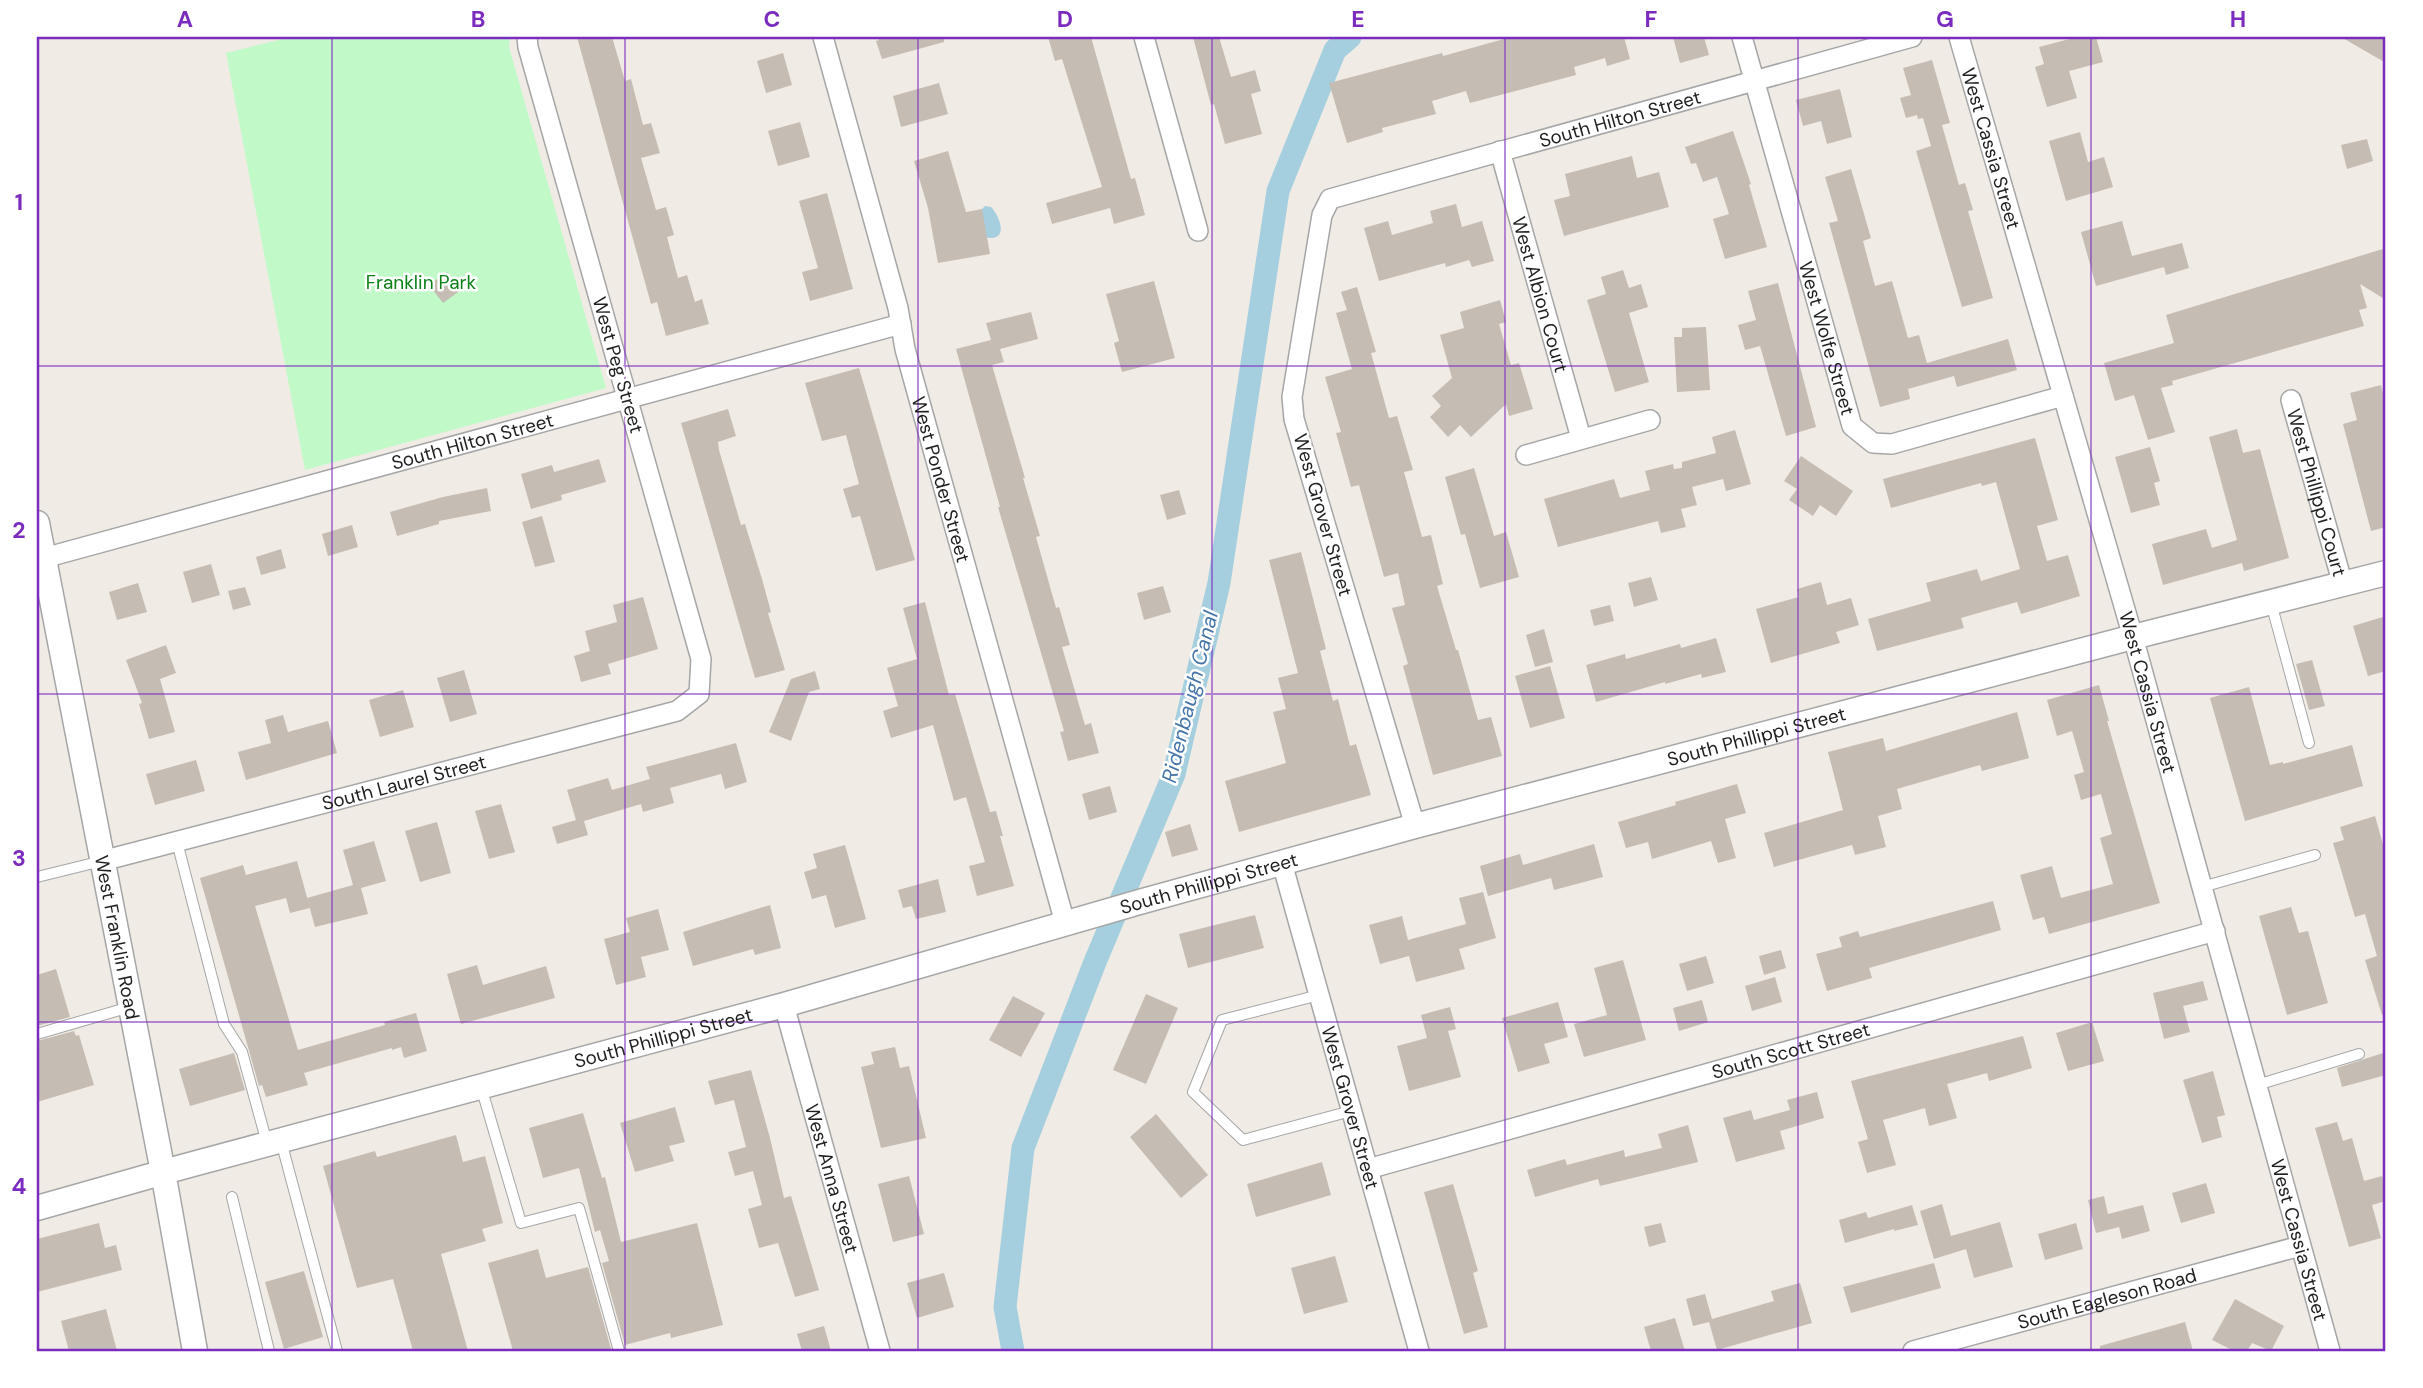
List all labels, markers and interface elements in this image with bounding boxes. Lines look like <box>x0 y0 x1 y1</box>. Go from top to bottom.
text: A <box>177 4 193 34</box>
text: B <box>471 4 485 34</box>
text: C <box>764 4 780 34</box>
text: D <box>1057 4 1073 34</box>
text: E <box>1351 4 1365 34</box>
text: F <box>1645 4 1658 34</box>
text: G <box>1936 4 1954 34</box>
text: H <box>2230 4 2246 34</box>
street label: West Cassia Street <box>1956 65 2027 232</box>
street label: South Hilton Street <box>1536 84 1704 153</box>
text: 1 <box>15 187 23 217</box>
street label: West Albion Court <box>1507 214 1574 375</box>
street label: West Wolfe Street <box>1794 258 1861 418</box>
park label: Franklin Park <box>366 270 477 295</box>
street label: West Peg Street <box>587 294 649 436</box>
street label: West Ponder Street <box>906 393 976 565</box>
street label: West Phillippi Court <box>2282 406 2352 579</box>
street label: South Hilton Street <box>389 407 556 475</box>
street label: West Grover Street <box>1288 431 1358 599</box>
text: 2 <box>12 515 26 545</box>
water label: Ridenbaugh Canal <box>1155 608 1225 786</box>
street label: West Cassia Street <box>2114 608 2182 776</box>
street label: South Phillippi Street <box>1664 701 1848 772</box>
street label: South Laurel Street <box>319 749 489 816</box>
text: 3 <box>12 843 26 873</box>
street label: South Phillippi Street <box>1117 846 1300 920</box>
street label: West Franklin Road <box>89 853 146 1022</box>
street label: South Phillippi Street <box>571 1002 755 1073</box>
street label: South Scott Street <box>1709 1016 1873 1084</box>
street label: West Grover Street <box>1316 1023 1385 1192</box>
street label: West Anna Street <box>800 1101 865 1256</box>
street label: West Cassia Street <box>2265 1156 2334 1323</box>
text: 4 <box>12 1171 27 1201</box>
street label: South Eagleson Road <box>2015 1262 2199 1335</box>

